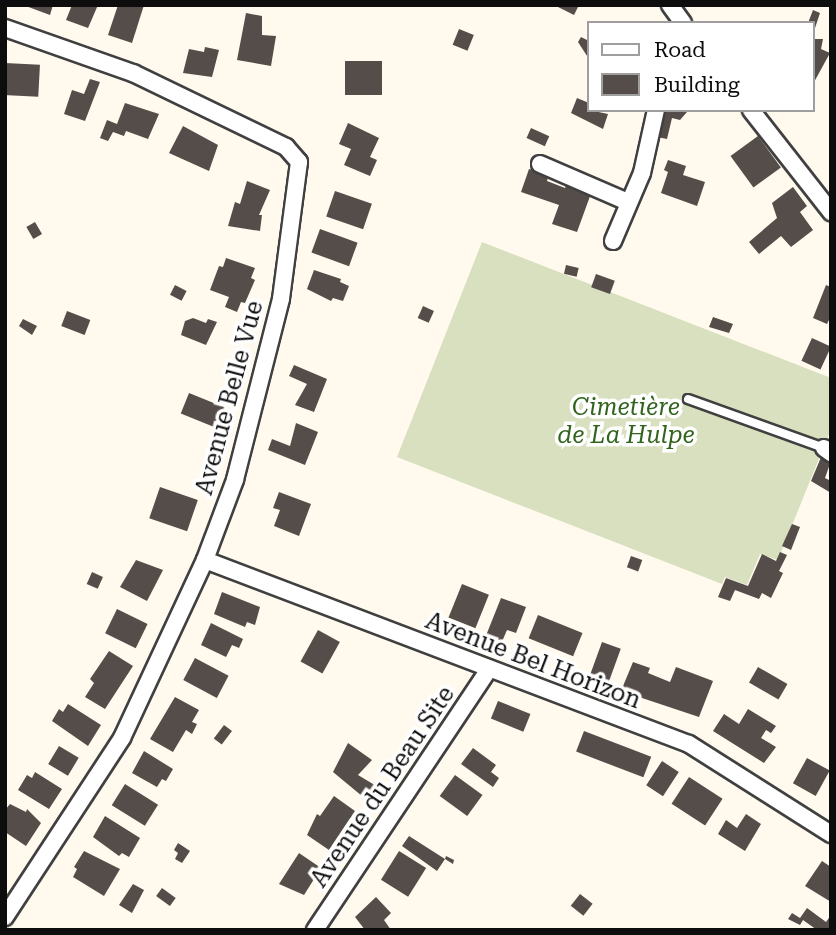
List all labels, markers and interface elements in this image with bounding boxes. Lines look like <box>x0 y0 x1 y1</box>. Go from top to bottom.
legend <box>588 21 815 112</box>
text: Road <box>654 38 706 62</box>
text: Building <box>654 73 740 97</box>
street label: Avenue Belle Vue <box>190 298 270 498</box>
park label: Cimetière de La Hulpe <box>557 394 695 450</box>
street label: Avenue Bel Horizon <box>421 607 645 715</box>
street label: Avenue du Beau Site <box>305 681 461 893</box>

